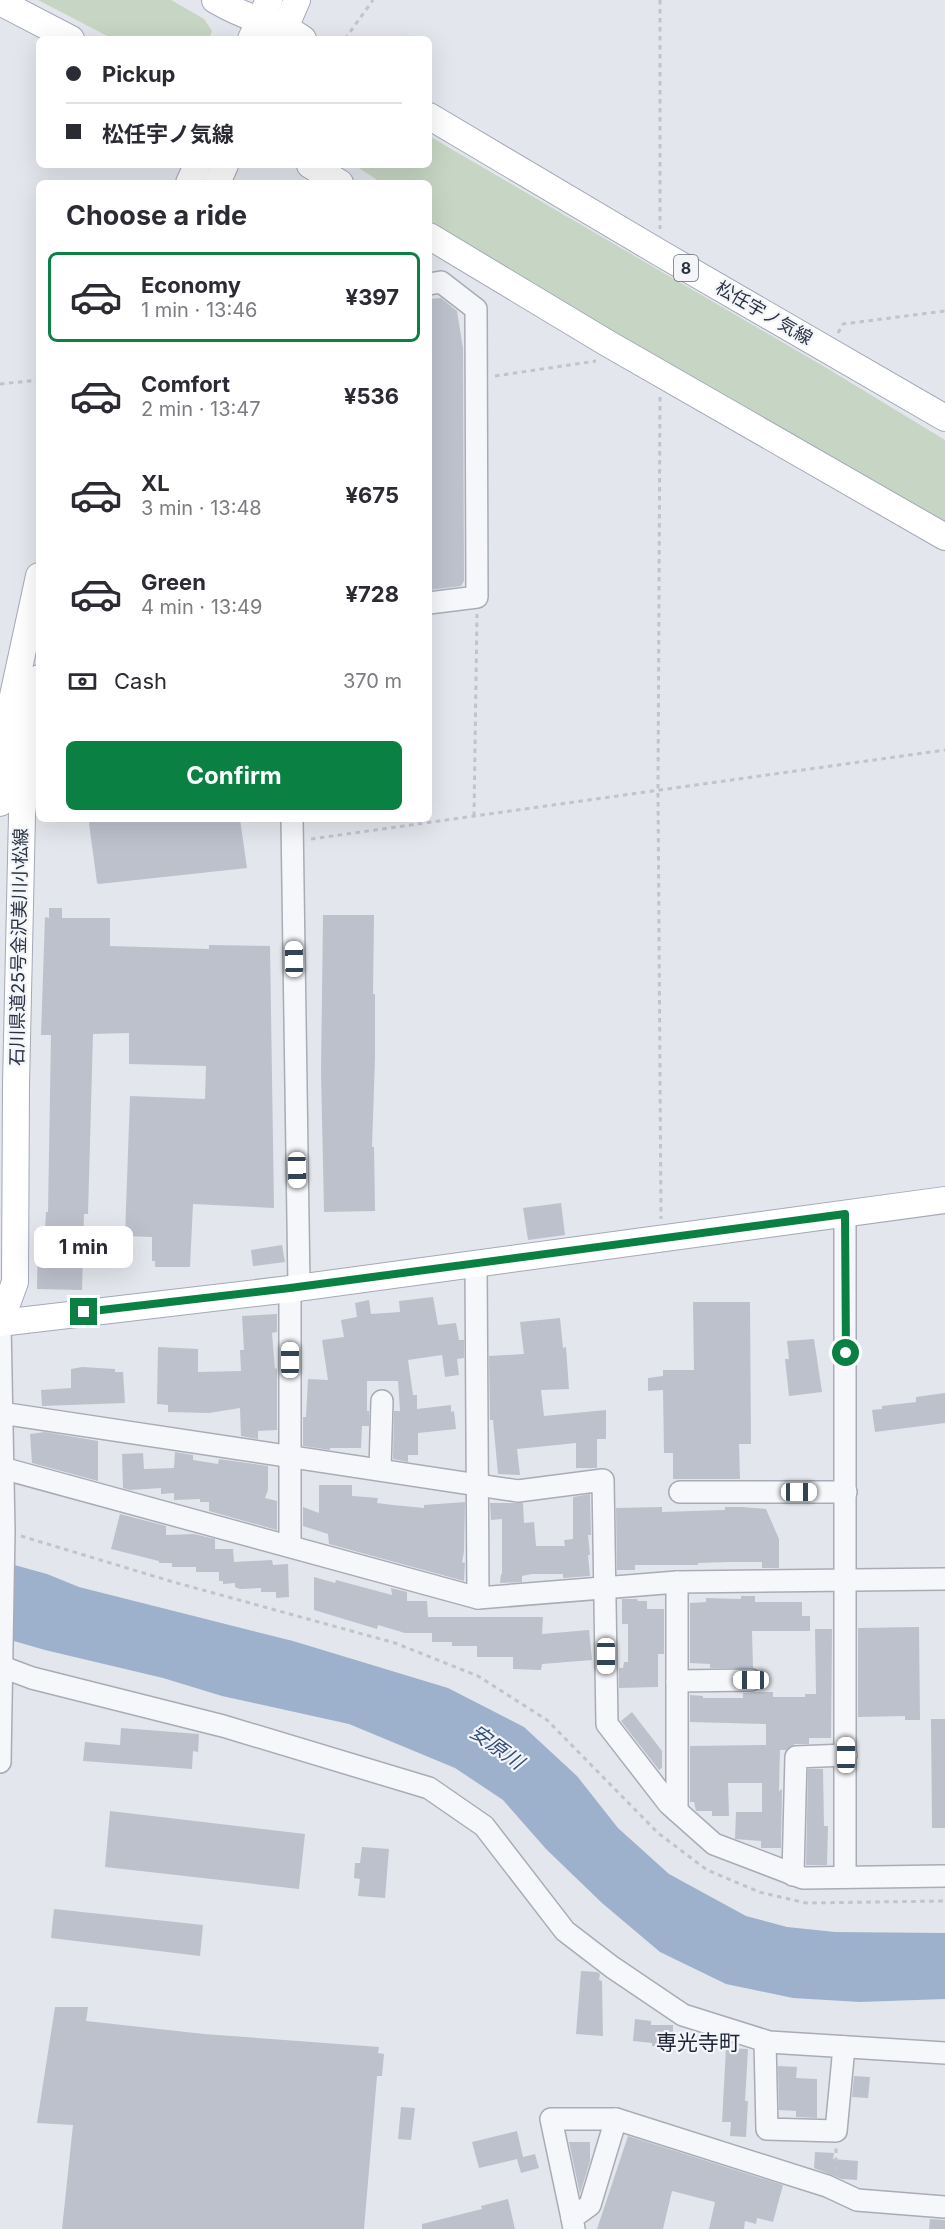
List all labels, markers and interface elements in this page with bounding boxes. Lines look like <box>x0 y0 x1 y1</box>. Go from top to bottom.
text: Pickup <box>102 61 176 87</box>
text: 松任宇ノ気線 <box>102 121 234 147</box>
text: Choose a ride <box>66 199 247 232</box>
road number: 8 <box>674 255 698 281</box>
icon: car <box>69 270 123 324</box>
text: Economy <box>141 272 241 298</box>
street label: 松任宇ノ気線 <box>712 276 816 349</box>
text: ¥397 <box>346 284 399 310</box>
text: 1 min · 13:46 <box>141 298 258 322</box>
icon: car <box>69 369 123 423</box>
text: Comfort <box>141 371 230 397</box>
text: ¥536 <box>344 383 399 409</box>
text: 2 min · 13:47 <box>141 397 261 421</box>
icon: car <box>69 468 123 522</box>
text: XL <box>141 470 170 496</box>
text: ¥675 <box>346 482 399 508</box>
text: 3 min · 13:48 <box>141 496 262 520</box>
icon: car <box>69 567 123 621</box>
text: Green <box>141 569 206 595</box>
text: ¥728 <box>345 581 399 607</box>
text: 4 min · 13:49 <box>141 595 262 619</box>
icon: cash <box>66 665 99 698</box>
text: Cash <box>114 668 167 694</box>
text: 370 m <box>343 669 402 693</box>
button: Confirm <box>66 741 402 810</box>
street label: 石川県道25号金沢美川小松線 <box>6 828 31 1066</box>
car <box>285 941 303 977</box>
car <box>288 1152 306 1188</box>
callout: 1 min <box>34 1225 134 1267</box>
text: 1 min <box>59 1235 108 1259</box>
route end <box>70 1298 97 1325</box>
route start <box>832 1339 859 1366</box>
car <box>281 1342 299 1378</box>
car <box>781 1483 817 1501</box>
car <box>597 1638 615 1674</box>
car <box>733 1671 769 1689</box>
water label: 安原川 <box>466 1720 530 1776</box>
car <box>837 1737 855 1773</box>
district label: 専光寺町 <box>656 2030 740 2055</box>

